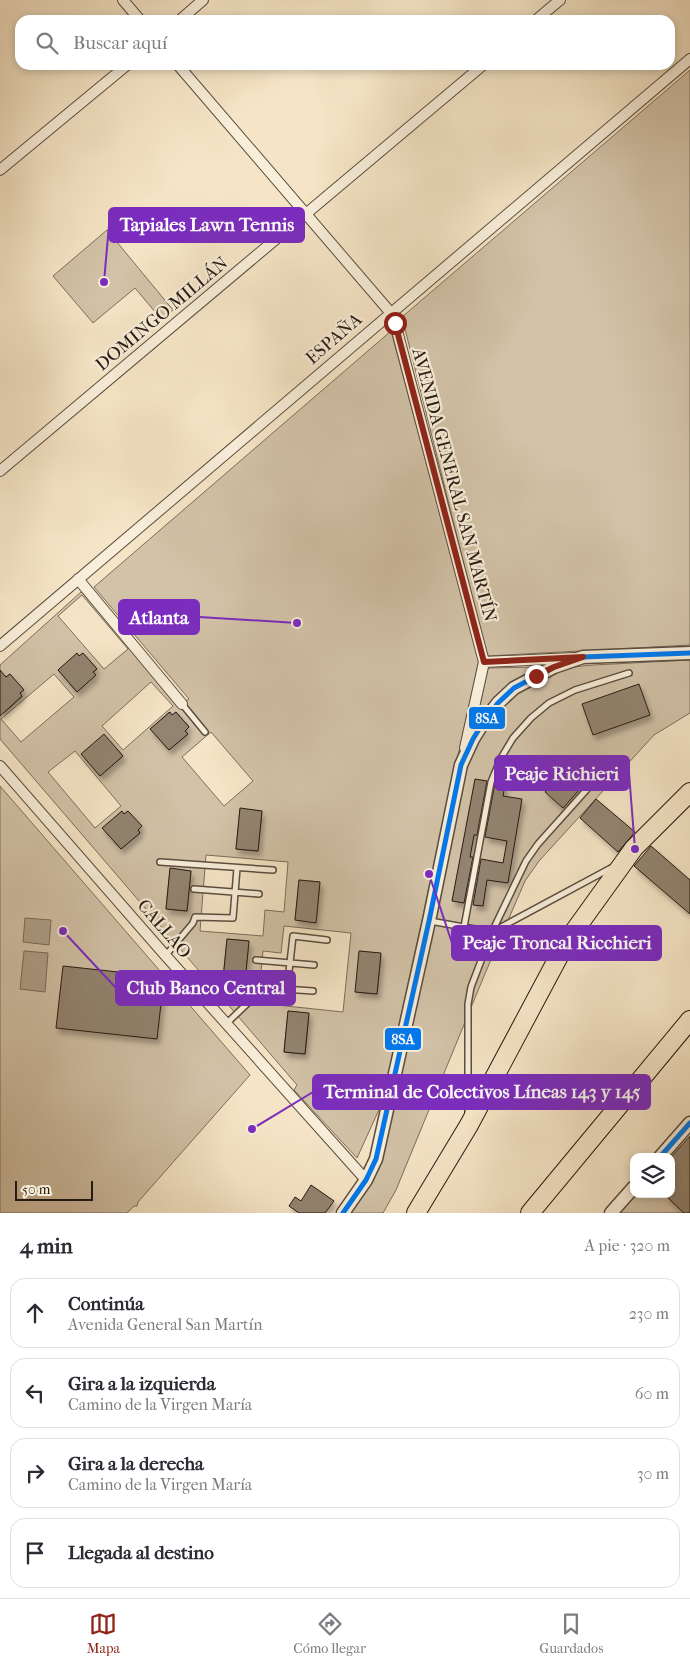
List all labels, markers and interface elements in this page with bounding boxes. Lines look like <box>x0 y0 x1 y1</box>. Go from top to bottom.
search box <box>15 15 675 70</box>
icon: search <box>33 29 61 57</box>
text: Buscar aquí <box>73 32 167 54</box>
callout: Tapiales Lawn Tennis <box>109 208 304 242</box>
text: Tapiales Lawn Tennis <box>119 214 294 236</box>
street label: DOMINGO MILLÁN <box>91 252 233 376</box>
street label: ESPAÑA <box>301 308 366 369</box>
route start <box>384 312 407 335</box>
street label: AVENIDA GENERAL SAN MARTÍN <box>407 345 502 624</box>
callout: Atlanta <box>119 600 199 634</box>
text: Atlanta <box>128 607 190 629</box>
route end <box>525 665 548 688</box>
line badge: 8SA <box>468 706 506 730</box>
text: 8SA <box>475 710 500 727</box>
callout: Peaje Richieri <box>495 756 629 790</box>
text: Peaje Richieri <box>505 763 620 785</box>
street label: CALLAO <box>133 895 195 963</box>
callout: Peaje Troncal Ricchieri <box>452 926 661 960</box>
text: Peaje Troncal Ricchieri <box>462 932 652 954</box>
callout: Club Banco Central <box>116 971 295 1005</box>
text: Club Banco Central <box>127 977 286 999</box>
line badge: 8SA <box>384 1027 422 1051</box>
text: 8SA <box>391 1031 416 1048</box>
callout: Terminal de Colectivos Líneas 143 y 145 <box>313 1075 650 1109</box>
text: Terminal de Colectivos Líneas 143 y 145 <box>322 1081 641 1103</box>
map controls <box>630 1153 675 1198</box>
button: layers <box>630 1153 675 1198</box>
scale bar <box>15 1178 92 1201</box>
text: 50 m <box>22 1181 50 1198</box>
text: 4 min <box>20 1234 73 1258</box>
text: A pie · 320 m <box>585 1236 670 1255</box>
text: Continúa <box>68 1293 144 1315</box>
icon: ahead <box>21 1299 49 1327</box>
text: 230 m <box>629 1304 669 1323</box>
text: Avenida General San Martín <box>68 1315 263 1334</box>
text: Gira a la izquierda <box>68 1373 215 1395</box>
icon: left <box>21 1379 49 1407</box>
text: 60 m <box>635 1384 669 1403</box>
text: Camino de la Virgen María <box>68 1395 252 1414</box>
text: Gira a la derecha <box>68 1453 204 1475</box>
icon: right <box>21 1459 49 1487</box>
text: 30 m <box>637 1464 669 1483</box>
text: Camino de la Virgen María <box>68 1475 252 1494</box>
icon: arrive <box>21 1539 49 1567</box>
text: Llegada al destino <box>68 1542 214 1564</box>
tab: Mapa <box>87 1610 120 1657</box>
tab: Cómo llegar <box>293 1610 366 1657</box>
tab: Guardados <box>539 1610 603 1657</box>

